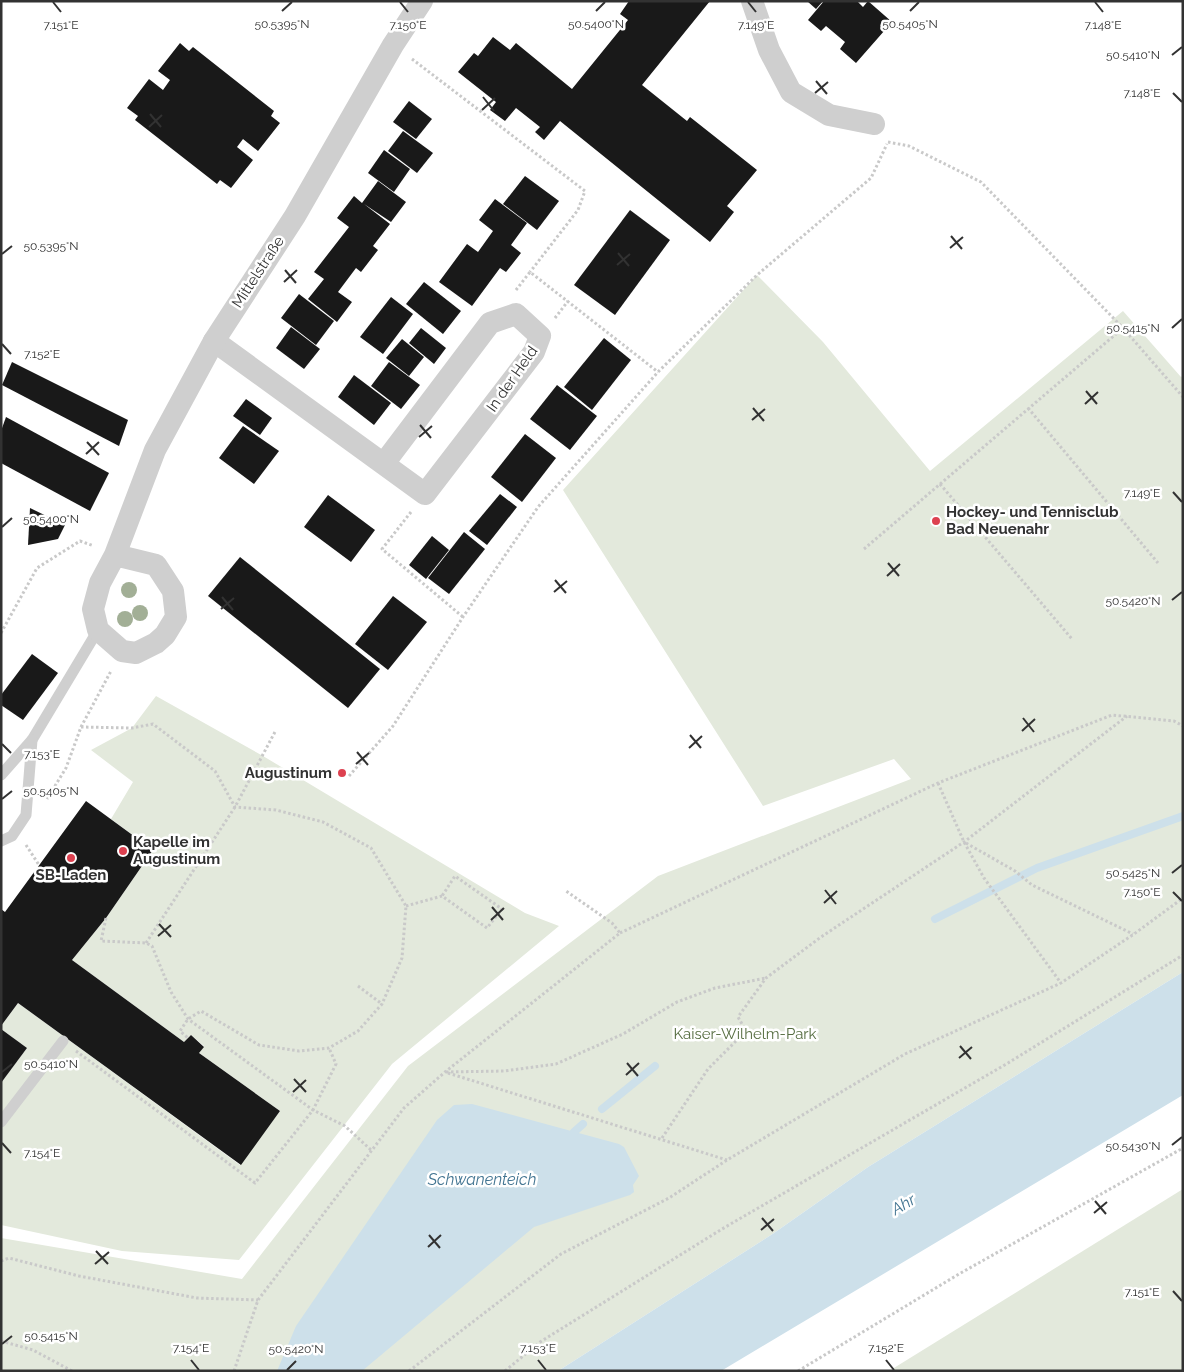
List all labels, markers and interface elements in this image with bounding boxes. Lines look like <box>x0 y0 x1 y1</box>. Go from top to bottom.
text: 50.5395°N <box>254 17 310 31</box>
text: 50.5400°N <box>568 17 624 31</box>
text: 50.5405°N <box>882 17 938 31</box>
text: 7.151°E <box>44 18 78 32</box>
text: 7.150°E <box>389 18 427 32</box>
text: 7.149°E <box>738 18 774 32</box>
text: 7.148°E <box>1084 18 1122 32</box>
text: 50.5410°N <box>1106 48 1160 62</box>
text: 7.148°E <box>1123 86 1161 100</box>
street label: Mittelstraße <box>228 233 288 311</box>
text: 50.5395°N <box>23 239 79 253</box>
text: 50.5415°N <box>1106 321 1160 335</box>
street label: In der Held <box>483 343 541 415</box>
text: 7.152°E <box>24 347 60 361</box>
text: 7.149°E <box>1124 486 1160 500</box>
place label: Hockey- und Tennisclub Bad Neuenahr <box>946 503 1119 538</box>
text: 50.5400°N <box>23 512 79 526</box>
marker: Hockey- und Tennisclub Bad Neuenahr <box>930 515 942 527</box>
text: 50.5420°N <box>1105 594 1161 608</box>
text: 7.153°E <box>24 747 60 761</box>
place label: Augustinum <box>245 764 332 782</box>
marker: Augustinum <box>336 767 348 779</box>
text: 50.5405°N <box>23 784 79 798</box>
place label: Kapelle im Augustinum <box>133 833 220 868</box>
marker: Kapelle im Augustinum <box>117 845 129 857</box>
marker: SB-Laden <box>65 852 77 864</box>
place label: SB-Laden <box>36 866 106 884</box>
text: 50.5425°N <box>1106 866 1160 880</box>
text: 7.150°E <box>1123 885 1161 899</box>
park label: Kaiser-Wilhelm-Park <box>673 1025 817 1043</box>
text: 50.5410°N <box>24 1057 78 1071</box>
text: 50.5430°N <box>1105 1139 1161 1153</box>
text: 7.154°E <box>24 1146 60 1160</box>
water label: Schwanenteich <box>427 1170 536 1189</box>
water label: Ahr <box>887 1190 919 1219</box>
text: 7.151°E <box>1125 1285 1159 1299</box>
text: 50.5415°N <box>24 1329 78 1343</box>
text: 7.154°E <box>173 1341 209 1355</box>
text: 7.153°E <box>520 1341 556 1355</box>
text: 7.152°E <box>868 1341 904 1355</box>
text: 50.5420°N <box>268 1342 324 1356</box>

